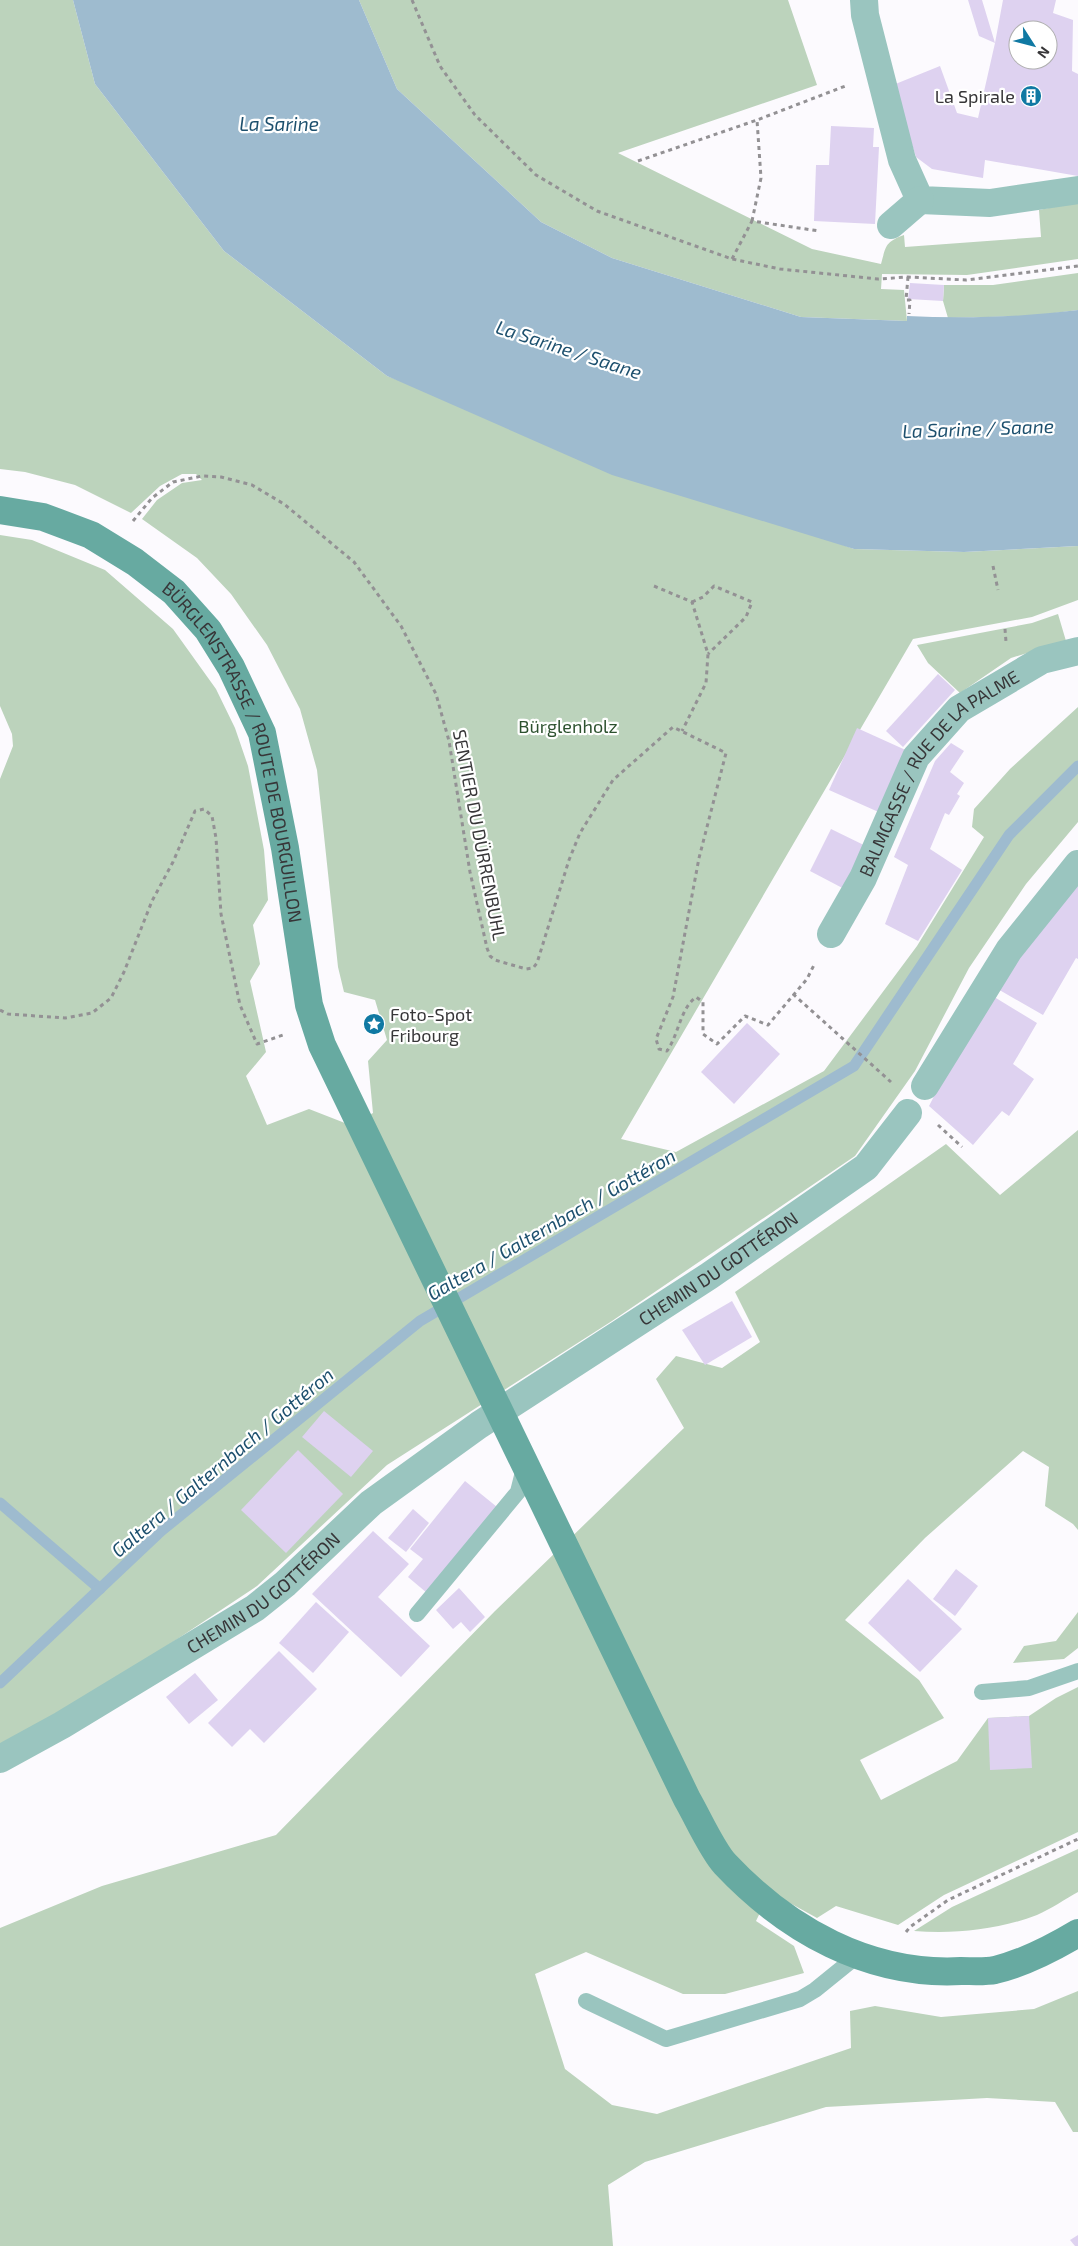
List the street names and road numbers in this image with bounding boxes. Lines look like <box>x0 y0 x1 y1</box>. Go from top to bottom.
street label: BÜRGLENSTRASSE / ROUTE DE BOURGUILLON <box>158 576 307 924</box>
street label: BALMGASSE / RUE DE LA PALME <box>854 665 1023 880</box>
street label: SENTIER DU DÜRRENBUHL <box>449 728 511 942</box>
street label: CHEMIN DU GOTTÉRON <box>634 1207 802 1330</box>
street label: CHEMIN DU GOTTÉRON <box>182 1527 344 1658</box>

